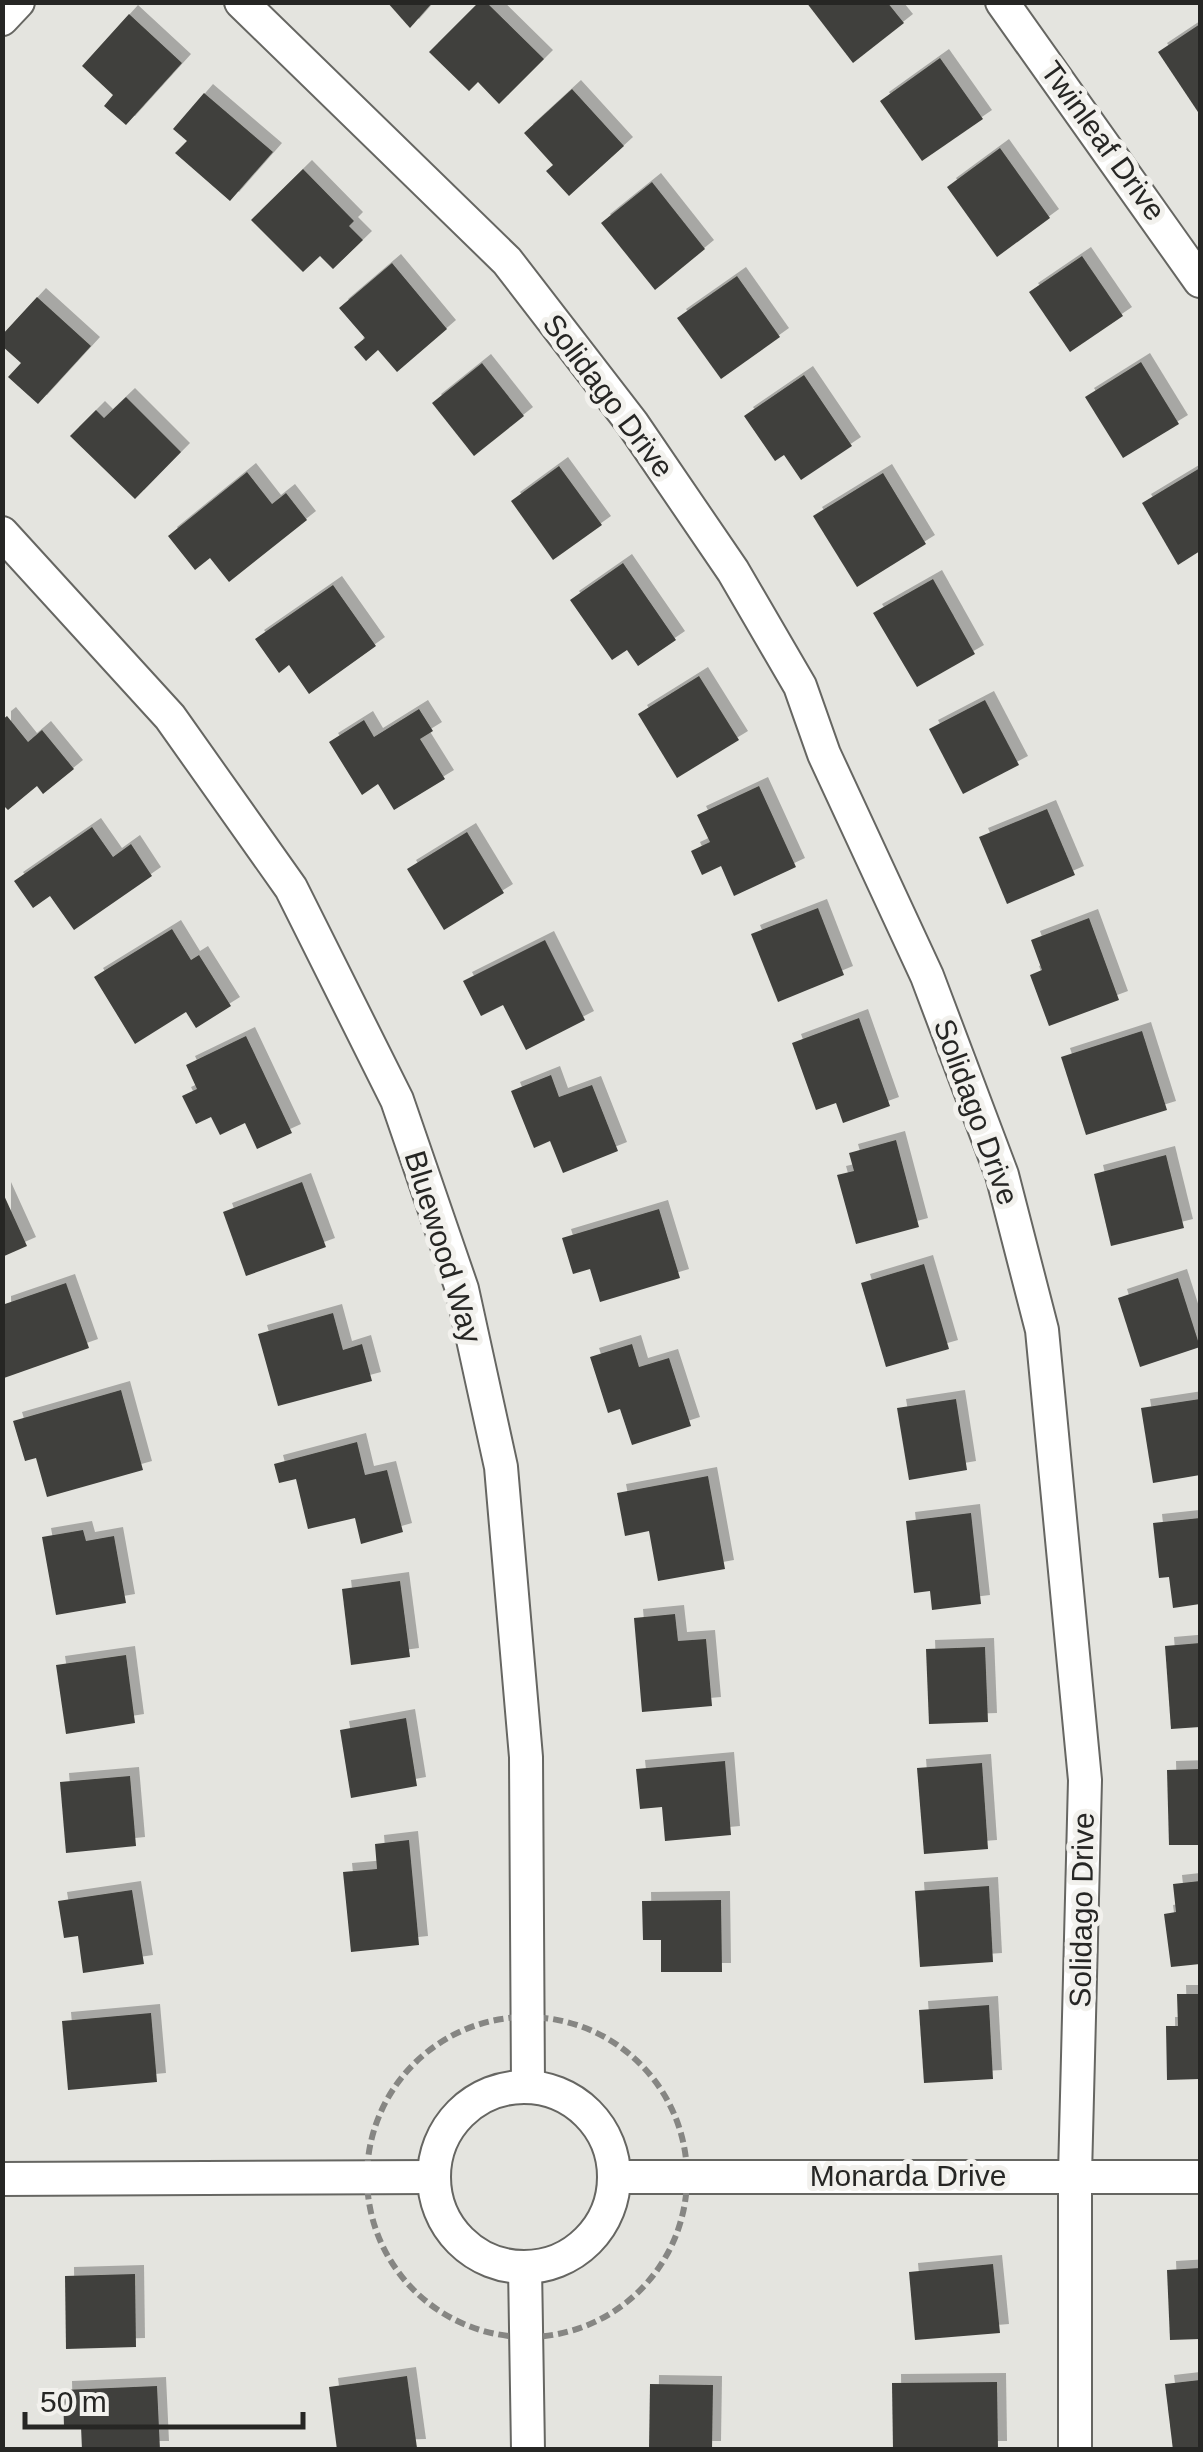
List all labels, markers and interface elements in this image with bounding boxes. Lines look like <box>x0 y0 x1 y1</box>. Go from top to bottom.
street label: Twinleaf Drive <box>1035 55 1172 227</box>
street label: Solidago Drive <box>537 308 680 484</box>
street label: Solidago Drive <box>928 1015 1025 1209</box>
street label: Bluewood Way <box>399 1147 488 1347</box>
street label: Solidago Drive <box>1063 1812 1100 2008</box>
street label: Monarda Drive <box>810 2159 1006 2192</box>
scale bar <box>25 2367 302 2429</box>
text: 50 m <box>40 2385 107 2418</box>

